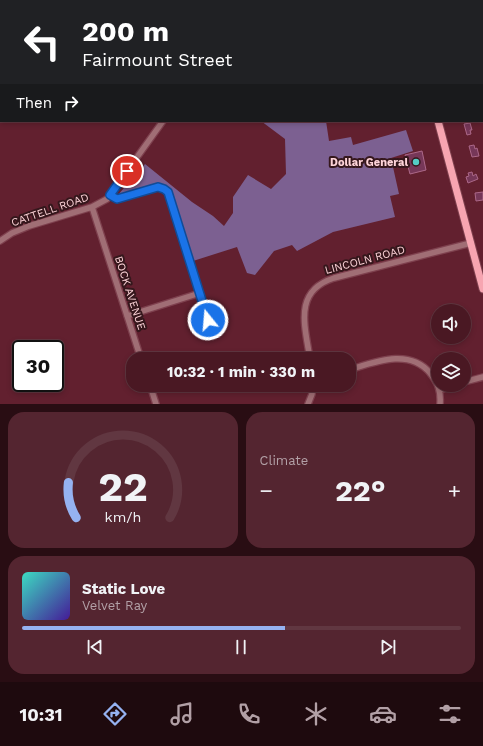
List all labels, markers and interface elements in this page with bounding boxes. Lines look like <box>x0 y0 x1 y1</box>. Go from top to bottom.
text: 200 m <box>82 15 169 48</box>
icon: left <box>16 16 68 68</box>
text: Fairmount Street <box>82 49 232 70</box>
icon: right <box>60 92 82 114</box>
text: Then <box>16 94 52 112</box>
pin <box>110 154 144 188</box>
place label: Dollar General <box>330 156 408 169</box>
marker: Dollar General <box>411 157 421 167</box>
icon: arrive <box>116 160 138 182</box>
street label: CATTELL ROAD <box>10 191 91 229</box>
street label: LINCOLN ROAD <box>323 243 407 277</box>
street label: BOCK AVENUE <box>112 254 148 332</box>
position arrow <box>187 299 229 341</box>
map controls <box>431 304 471 392</box>
button: sound <box>431 304 471 344</box>
speed limit sign: 30 <box>12 340 64 392</box>
button: layers <box>431 352 471 392</box>
text: 10:32 · 1 min · 330 m <box>167 363 315 381</box>
text: Climate <box>260 453 308 468</box>
text: 22 <box>98 462 148 511</box>
text: 22° <box>335 473 386 508</box>
text: − <box>260 478 273 503</box>
text: + <box>448 478 461 503</box>
text: km/h <box>104 509 141 525</box>
text: Static Love <box>82 580 165 598</box>
text: Velvet Ray <box>82 598 147 613</box>
icon: previous <box>84 636 106 658</box>
icon: pause <box>230 636 252 658</box>
icon: next <box>377 636 399 658</box>
icon: directions <box>101 700 129 728</box>
icon: music <box>168 700 196 728</box>
icon: phone <box>235 700 263 728</box>
icon: climate <box>302 700 330 728</box>
icon: car <box>369 700 397 728</box>
icon: filters <box>436 700 464 728</box>
text: 10:31 <box>19 704 63 725</box>

